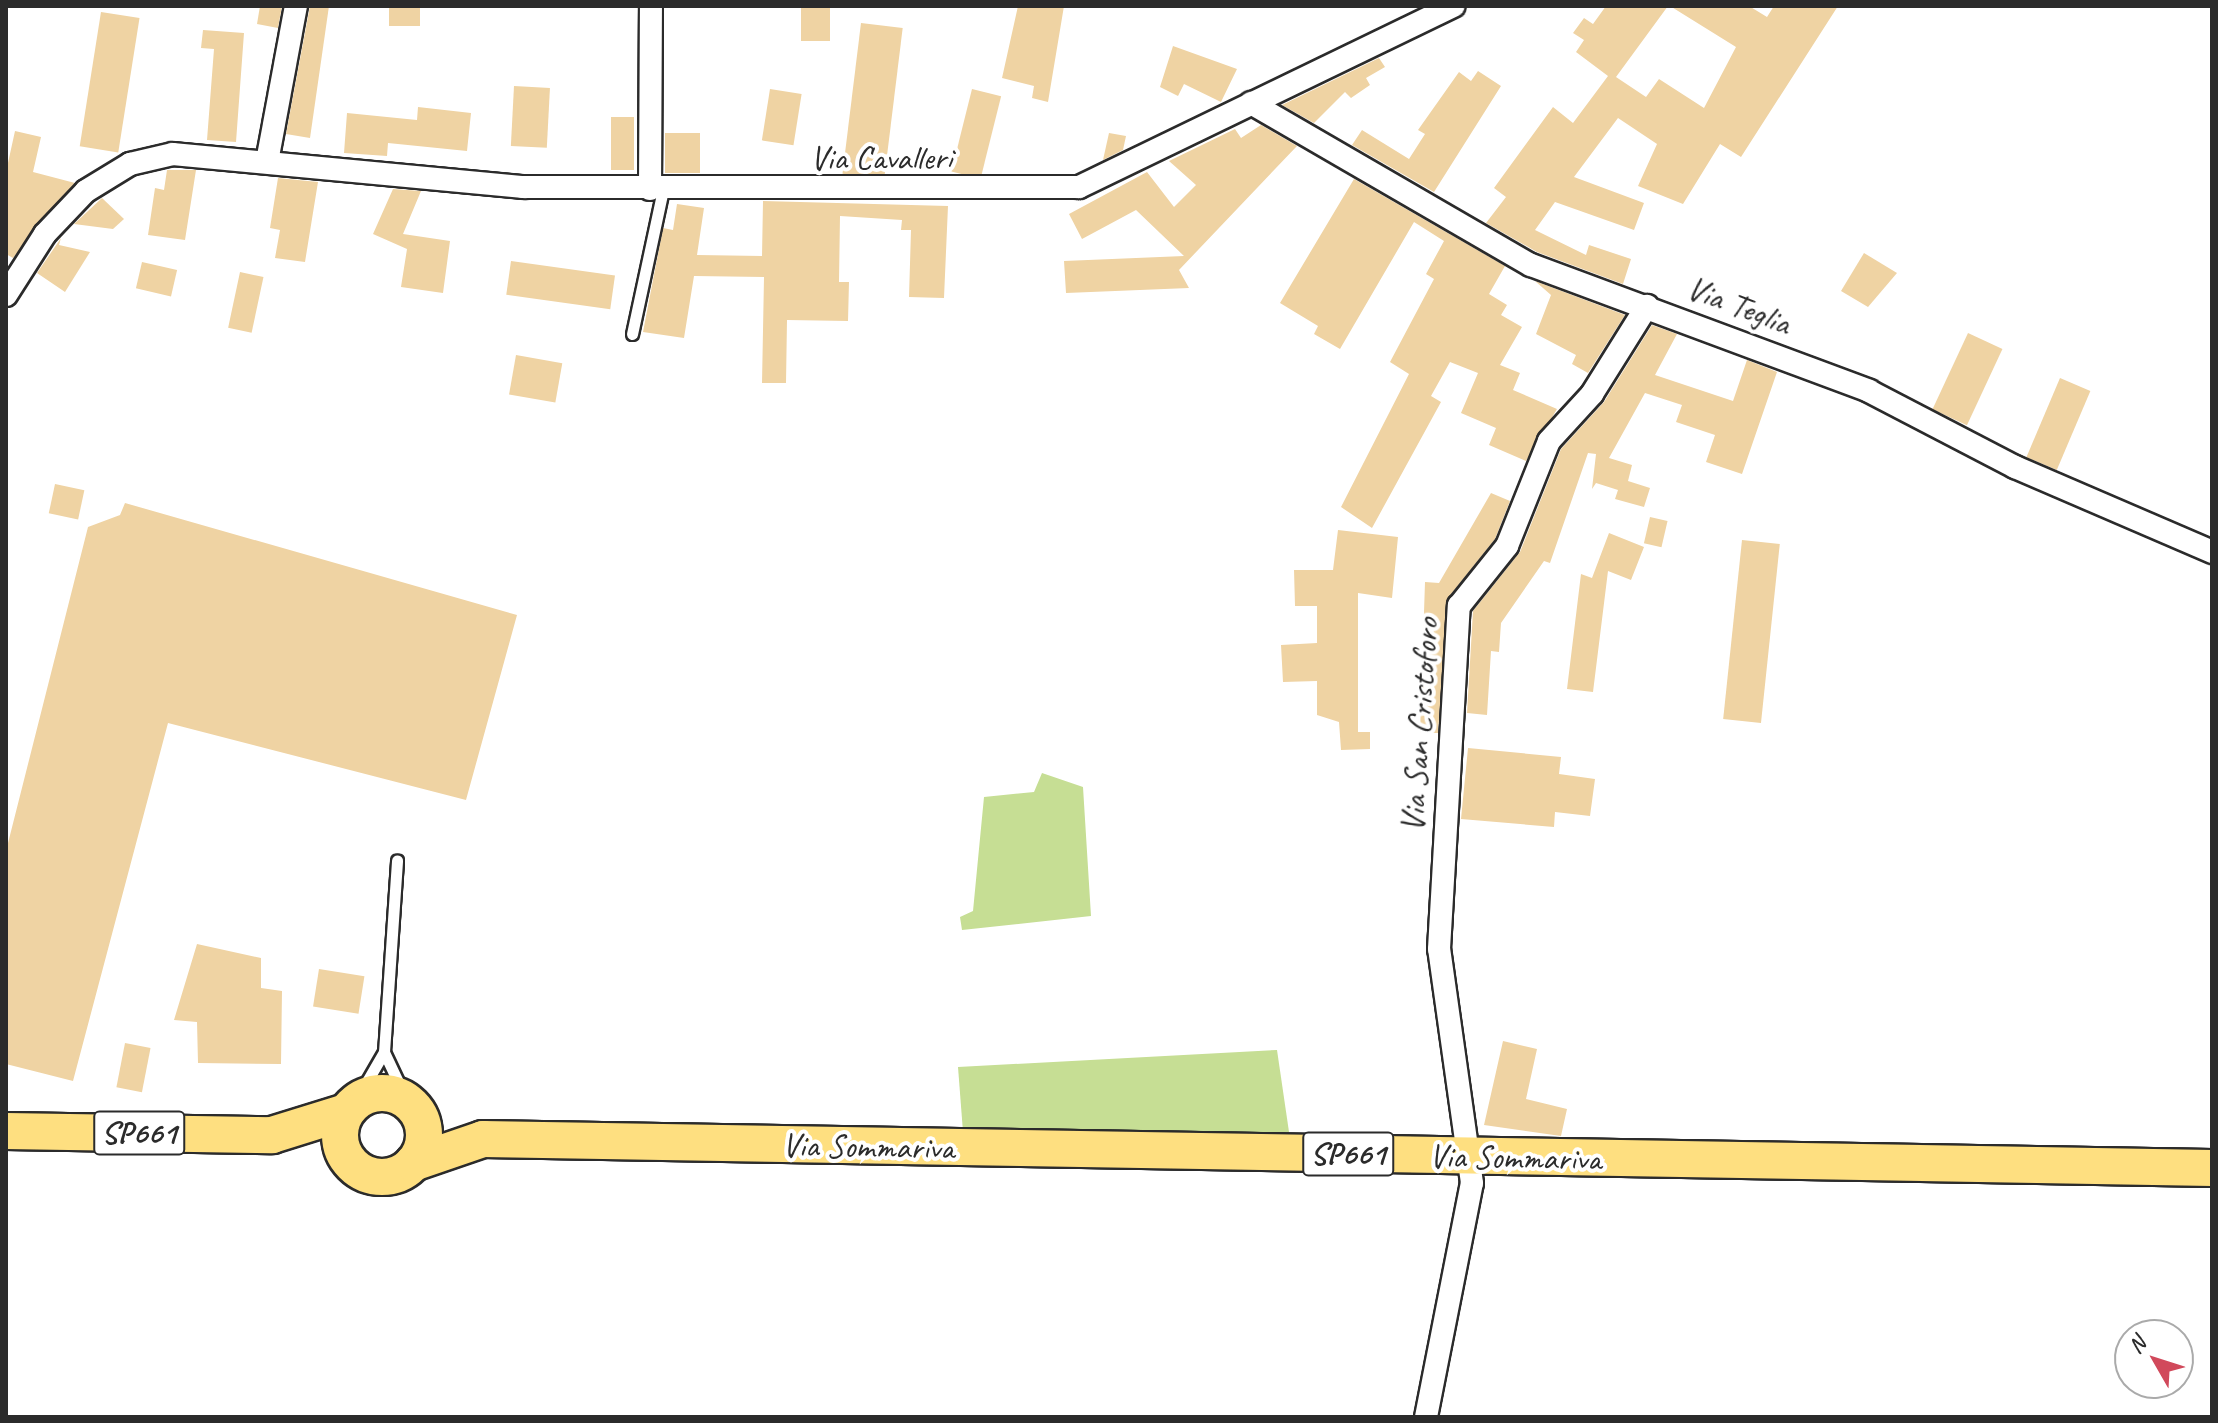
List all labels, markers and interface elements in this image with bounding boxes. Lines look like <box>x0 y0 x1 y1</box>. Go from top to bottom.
street label: Via Cavalleri <box>810 138 952 178</box>
street label: Via Teglia <box>1682 267 1796 343</box>
street label: Via San Cristoforo <box>1391 616 1447 834</box>
road number: SP661 <box>93 1105 185 1161</box>
street label: Via Sommariva <box>782 1124 954 1168</box>
road number: SP661 <box>1302 1126 1394 1182</box>
street label: Via Sommariva <box>1429 1135 1601 1179</box>
north arrow <box>2114 1319 2194 1399</box>
text: N <box>2122 1331 2152 1359</box>

